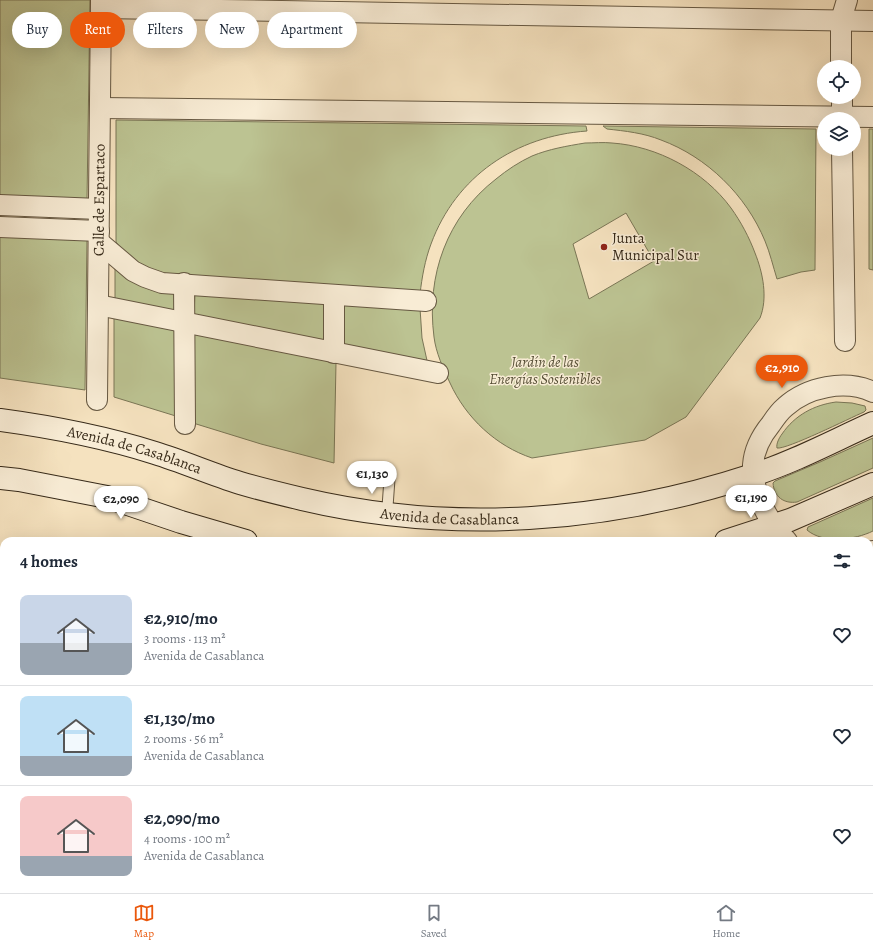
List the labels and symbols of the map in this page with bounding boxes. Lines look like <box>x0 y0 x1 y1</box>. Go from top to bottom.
street label: Calle de Espartaco <box>88 144 110 256</box>
place label: Junta Municipal Sur <box>612 228 699 265</box>
marker: Junta Municipal Sur <box>599 242 609 252</box>
park label: Jardín de las Energías Sostenibles <box>489 352 601 389</box>
pin: €2,910 <box>749 355 815 389</box>
street label: Avenida de Casablanca <box>65 421 205 479</box>
pin: €1,130 <box>339 461 405 495</box>
pin: €1,190 <box>718 485 784 519</box>
pin: €2,090 <box>88 486 154 520</box>
street label: Avenida de Casablanca <box>378 503 520 530</box>

